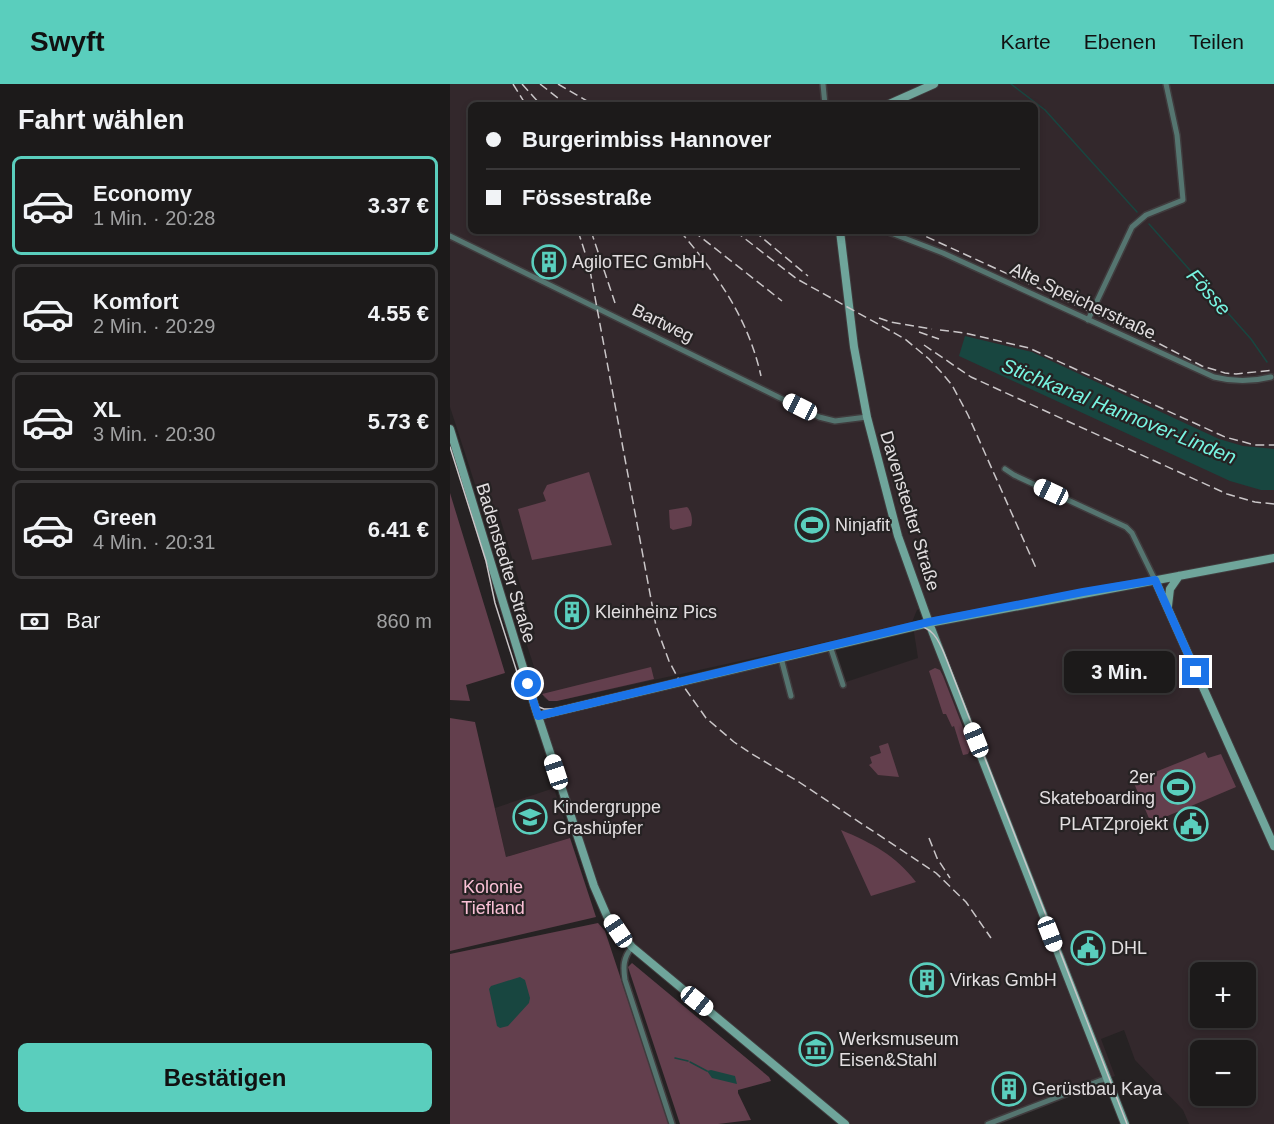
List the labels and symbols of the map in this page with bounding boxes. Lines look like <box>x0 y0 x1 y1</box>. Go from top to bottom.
building icon: AgiloTEC GmbH <box>531 244 567 280</box>
place label: AgiloTEC GmbH <box>572 252 705 272</box>
street label: Alte Speicherstraße <box>1007 259 1159 343</box>
water label: Fösse <box>1183 264 1235 320</box>
street label: Bartweg <box>629 300 697 346</box>
water label: Stichkanal Hannover-Linden <box>999 354 1239 468</box>
car <box>780 391 820 423</box>
street label: Davenstedter Straße <box>876 429 944 593</box>
car <box>1031 476 1071 508</box>
street label: Badenstedter Straße <box>472 481 540 645</box>
sports icon: Ninjafit <box>794 507 830 543</box>
place label: Ninjafit <box>835 515 890 535</box>
building icon: Kleinheinz Pics <box>554 594 590 630</box>
place label: Kleinheinz Pics <box>595 602 717 622</box>
callout: 3 Min. <box>1064 651 1175 693</box>
route end <box>1182 658 1209 685</box>
route start <box>514 670 541 697</box>
car <box>961 720 991 760</box>
car <box>542 752 570 792</box>
place label: 2er Skateboarding <box>1039 767 1155 808</box>
sports icon: 2er Skateboarding <box>1160 769 1196 805</box>
place label: Kindergruppe Grashüpfer <box>553 797 661 838</box>
school or university icon: Kindergruppe Grashüpfer <box>512 799 548 835</box>
public building icon: PLATZprojekt <box>1173 806 1209 842</box>
place label: PLATZprojekt <box>1059 814 1168 834</box>
park label: Kolonie Tiefland <box>461 877 525 918</box>
car <box>600 911 636 951</box>
car <box>1035 914 1065 954</box>
public building icon: DHL <box>1070 930 1106 966</box>
place label: DHL <box>1111 938 1147 958</box>
building icon: Virkas GmbH <box>909 962 945 998</box>
place label: Virkas GmbH <box>950 970 1057 990</box>
car <box>677 983 717 1019</box>
place label: Werksmuseum Eisen&Stahl <box>839 1029 959 1070</box>
museum icon: Werksmuseum Eisen&Stahl <box>798 1031 834 1067</box>
building icon: Gerüstbau Kaya <box>991 1071 1027 1107</box>
place label: Gerüstbau Kaya <box>1032 1079 1163 1099</box>

